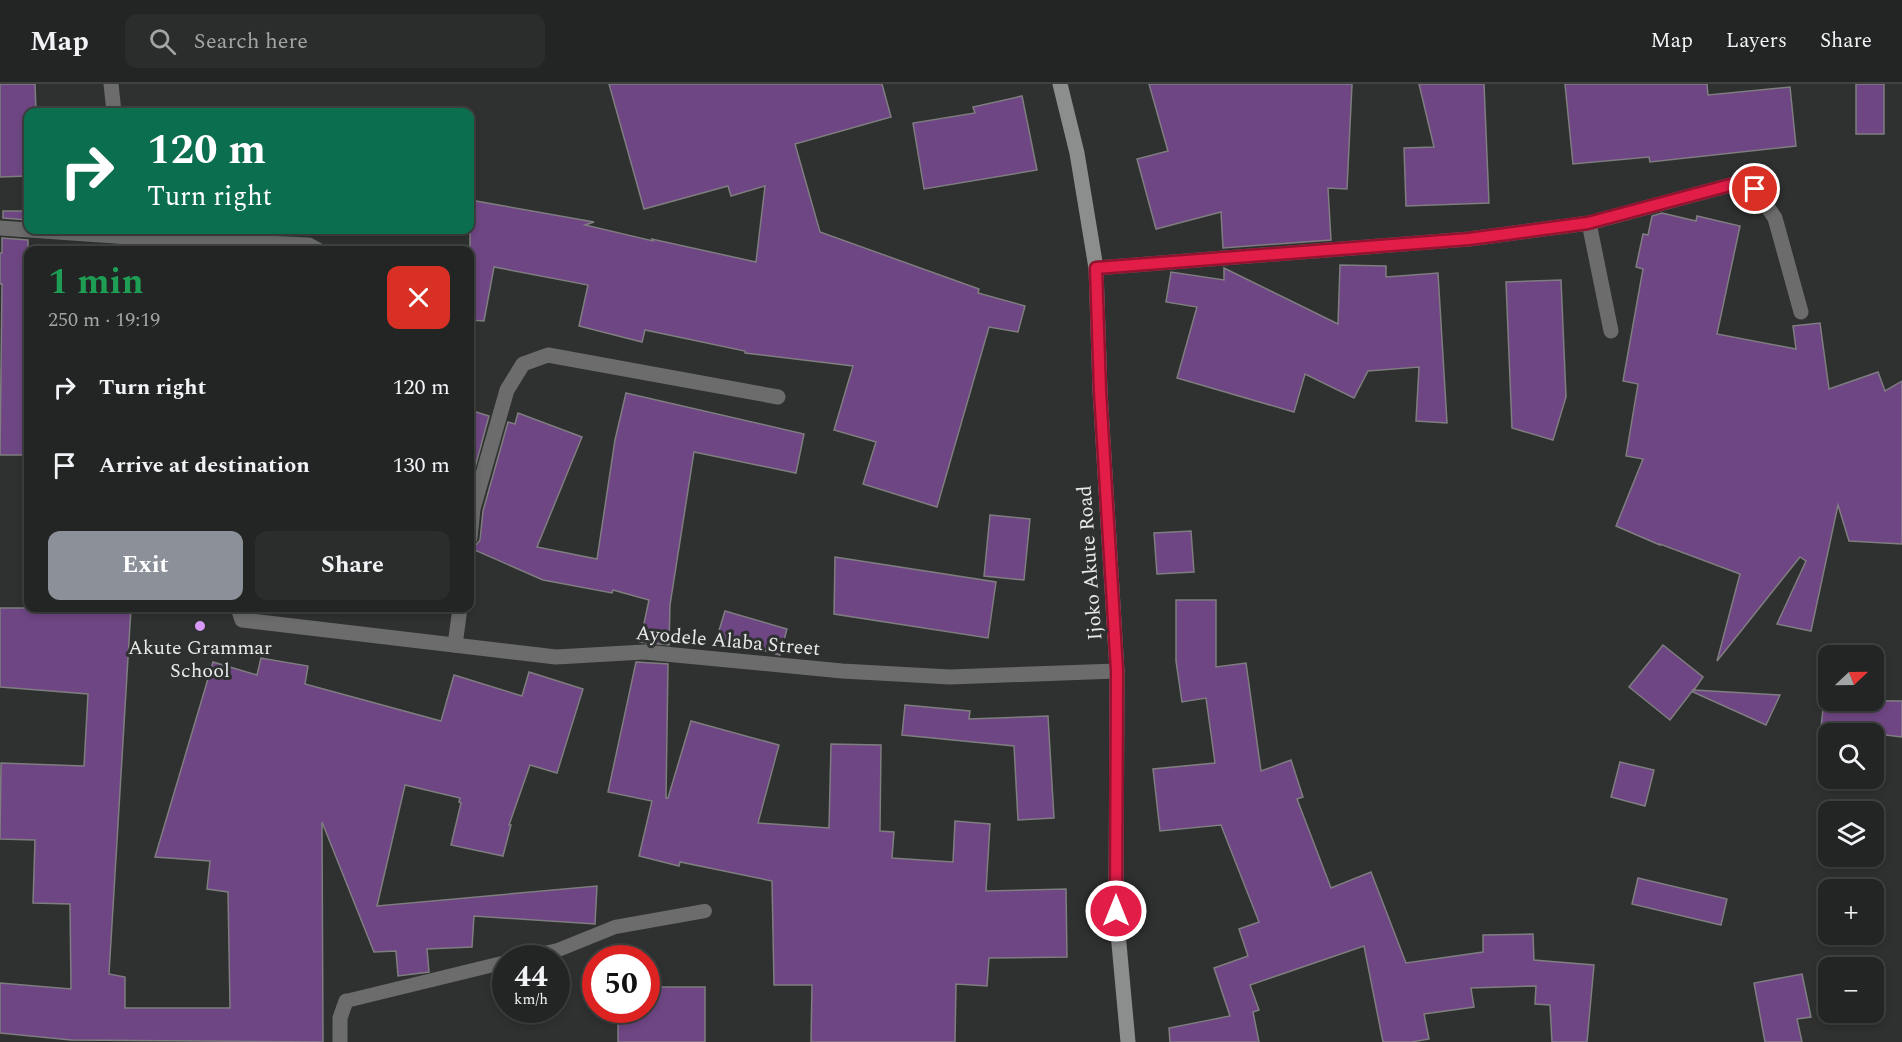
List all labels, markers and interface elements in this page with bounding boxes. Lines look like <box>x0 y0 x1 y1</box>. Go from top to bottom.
search box <box>125 14 545 68</box>
text: Map <box>30 20 89 63</box>
icon: search <box>146 25 179 58</box>
text: Search here <box>194 25 308 58</box>
text: Map <box>1651 25 1693 57</box>
text: Layers <box>1726 25 1787 57</box>
text: Share <box>1820 25 1872 57</box>
text: 120 m <box>147 119 266 182</box>
icon: right <box>48 132 126 210</box>
pin <box>1729 163 1780 214</box>
icon: arrive <box>1738 172 1771 205</box>
text: Turn right <box>147 176 272 218</box>
text: 1 min <box>48 255 144 310</box>
button: close <box>387 266 450 329</box>
text: 250 m · 19:19 <box>48 305 160 335</box>
icon: right <box>48 371 81 404</box>
text: Turn right <box>99 371 206 404</box>
text: 120 m <box>393 371 450 404</box>
icon: arrive <box>48 449 81 482</box>
text: Arrive at destination <box>99 449 310 482</box>
text: 130 m <box>393 449 450 482</box>
street label: Ijoko Akute Road <box>1070 485 1110 641</box>
button: Exit <box>48 531 243 600</box>
button: Share <box>255 531 450 600</box>
street label: Ayodele Alaba Street <box>635 618 821 664</box>
marker: Akute Grammar School <box>193 619 207 633</box>
place label: Akute Grammar School <box>128 633 272 686</box>
north arrow <box>1818 645 1884 711</box>
map controls <box>1818 645 1884 1023</box>
button: search <box>1818 723 1884 789</box>
button: layers <box>1818 801 1884 867</box>
position arrow <box>1084 879 1148 943</box>
button: + <box>1818 879 1884 945</box>
speed limit sign: 50 <box>582 945 660 1023</box>
text: 44 <box>514 954 548 1000</box>
button: − <box>1818 957 1884 1023</box>
text: km/h <box>514 988 548 1011</box>

